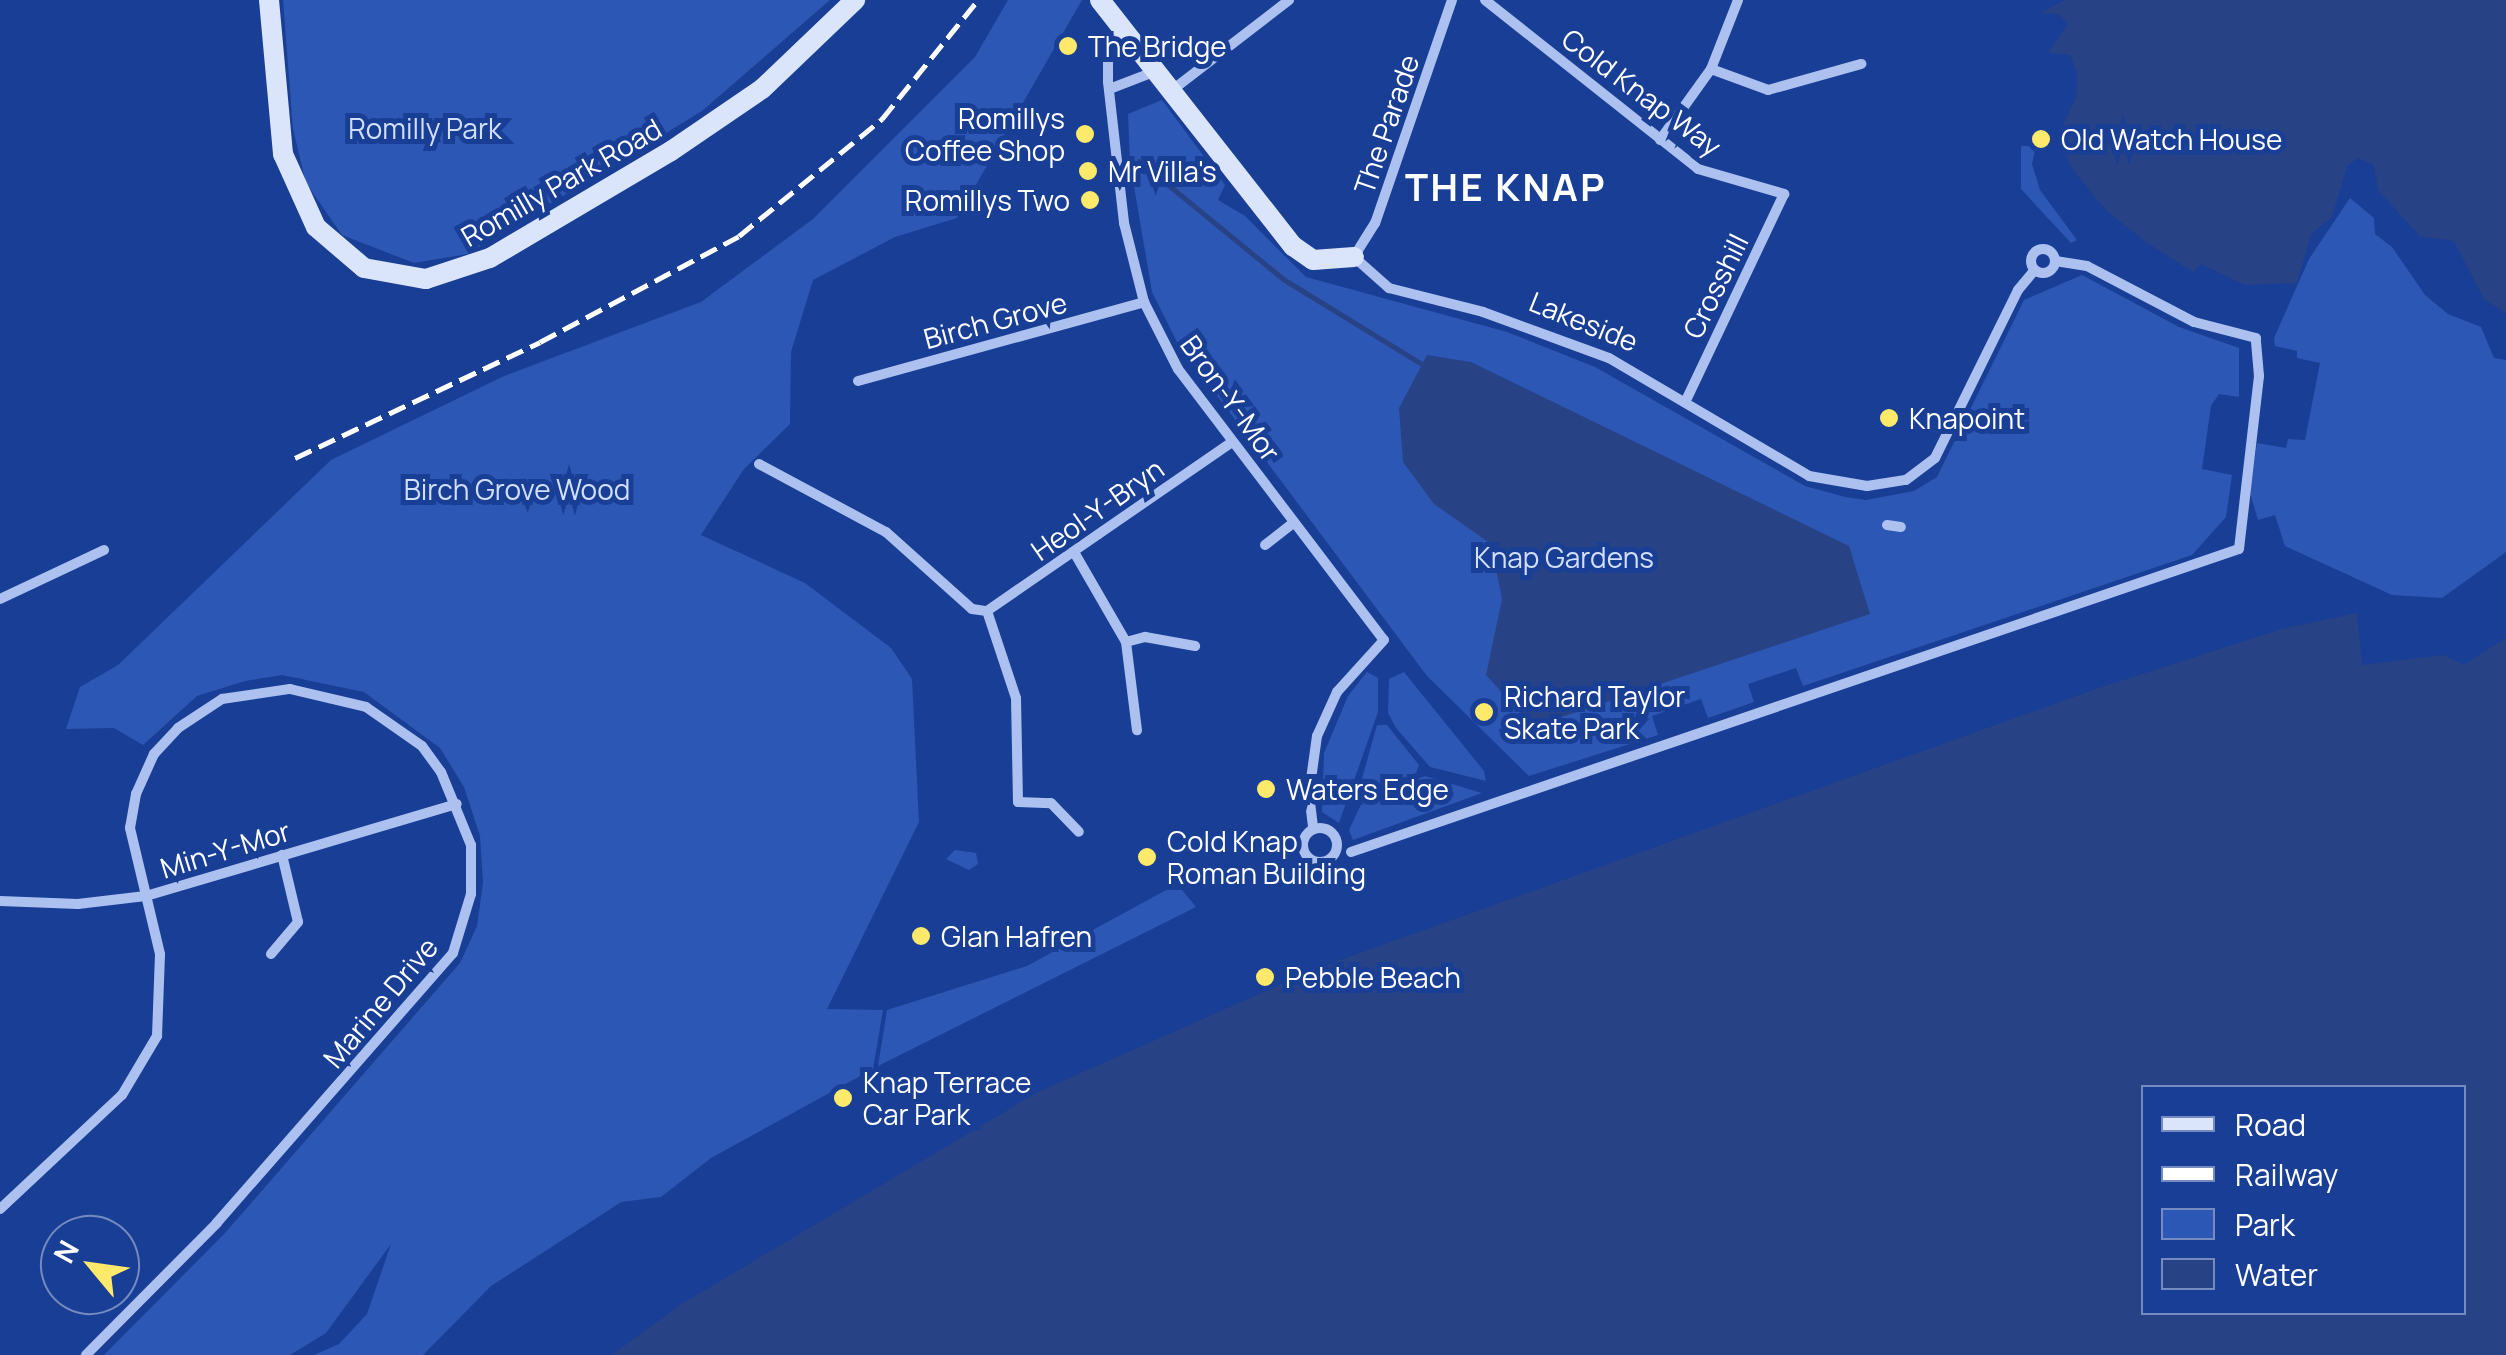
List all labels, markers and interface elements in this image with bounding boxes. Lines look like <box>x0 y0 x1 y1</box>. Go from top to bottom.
street label: Cold Knap Way <box>1556 21 1728 163</box>
place label: The Bridge <box>1088 29 1227 63</box>
marker: The Bridge <box>1057 35 1079 57</box>
street label: The Parade <box>1346 50 1426 198</box>
place label: Romillys Coffee Shop <box>905 101 1065 167</box>
park label: Romilly Park <box>348 111 502 145</box>
street label: Romilly Park Road <box>455 111 667 253</box>
place label: Old Watch House <box>2061 122 2282 156</box>
marker: Romillys Coffee Shop <box>1074 123 1096 145</box>
marker: Old Watch House <box>2030 128 2052 150</box>
place label: Mr Villa's <box>1108 154 1217 188</box>
marker: Mr Villa's <box>1077 160 1099 182</box>
district label: THE KNAP <box>1405 164 1607 210</box>
place label: Romillys Two <box>905 183 1070 217</box>
marker: Romillys Two <box>1079 189 1101 211</box>
street label: Crosshill <box>1675 228 1755 344</box>
street label: Lakeside <box>1525 284 1643 358</box>
street label: Birch Grove <box>920 285 1070 355</box>
street label: Bron-Y-Mor <box>1174 329 1288 467</box>
place label: Knapoint <box>1909 401 2025 435</box>
marker: Knapoint <box>1878 407 1900 429</box>
street label: Heol-Y-Bryn <box>1024 451 1170 567</box>
park label: Birch Grove Wood <box>404 472 630 506</box>
park label: Knap Gardens <box>1474 540 1654 574</box>
place label: Richard Taylor Skate Park <box>1504 679 1685 745</box>
marker: Richard Taylor Skate Park <box>1473 701 1495 723</box>
place label: Waters Edge <box>1286 772 1449 806</box>
marker: Waters Edge <box>1255 778 1277 800</box>
street label: Min-Y-Mor <box>156 813 294 885</box>
place label: Cold Knap Roman Building <box>1167 824 1366 890</box>
marker: Cold Knap Roman Building <box>1136 846 1158 868</box>
place label: Glan Hafren <box>941 919 1092 953</box>
marker: Glan Hafren <box>910 925 932 947</box>
street label: Marine Drive <box>316 930 444 1074</box>
place label: Pebble Beach <box>1285 960 1461 994</box>
marker: Pebble Beach <box>1254 966 1276 988</box>
place label: Knap Terrace Car Park <box>863 1065 1031 1131</box>
legend <box>2141 1085 2466 1315</box>
marker: Knap Terrace Car Park <box>832 1087 854 1109</box>
text: Road <box>2235 1104 2306 1145</box>
text: Railway <box>2235 1154 2338 1195</box>
text: Park <box>2235 1204 2295 1245</box>
north arrow <box>40 1215 140 1315</box>
text: N <box>44 1233 87 1269</box>
text: Water <box>2235 1254 2318 1295</box>

